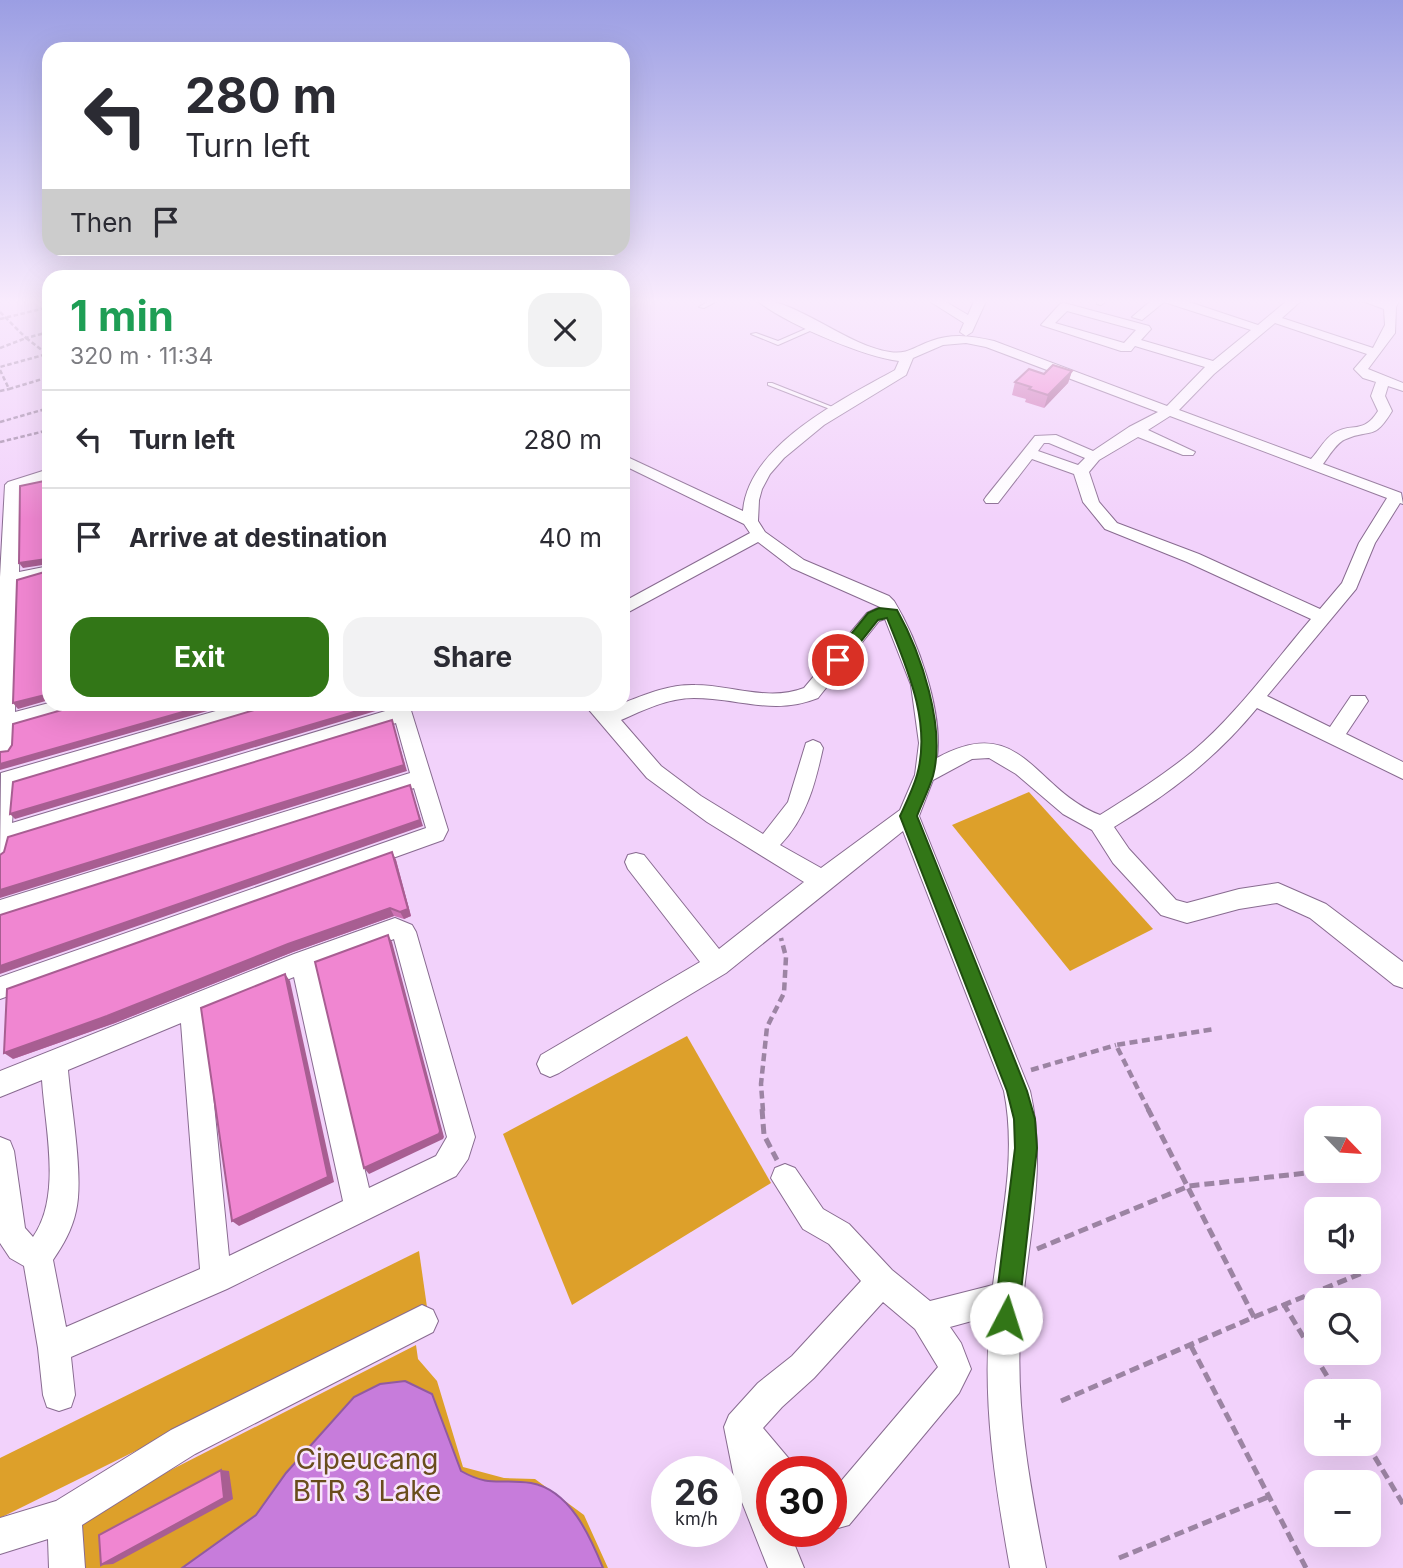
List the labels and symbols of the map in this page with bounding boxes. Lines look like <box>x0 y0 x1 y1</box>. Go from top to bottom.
pin <box>808 630 868 690</box>
north arrow <box>1304 1106 1381 1183</box>
position arrow <box>969 1281 1043 1355</box>
park label: Cipeucang BTR 3 Lake <box>293 1442 441 1508</box>
speed limit sign: 30 <box>756 1456 847 1547</box>

